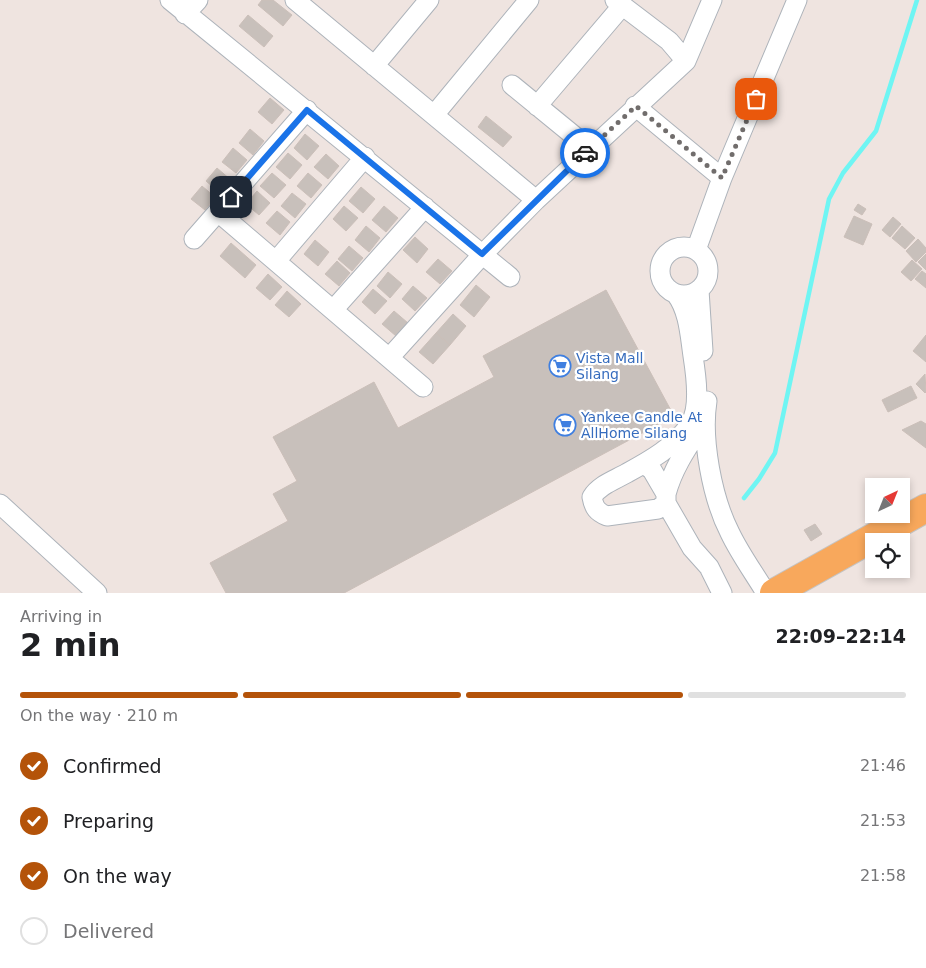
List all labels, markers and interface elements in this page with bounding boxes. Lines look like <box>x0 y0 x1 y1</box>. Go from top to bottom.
pin <box>735 78 777 120</box>
icon: bag <box>742 85 770 113</box>
courier <box>560 128 610 178</box>
icon: car <box>571 139 599 167</box>
pin <box>210 176 252 218</box>
icon: home <box>217 183 245 211</box>
place label: Vista Mall Silang <box>576 350 643 382</box>
supermarket icon: Vista Mall Silang <box>548 354 572 378</box>
place label: Yankee Candle At AllHome Silang <box>580 409 703 441</box>
supermarket icon: Yankee Candle At AllHome Silang <box>553 413 577 437</box>
north arrow <box>865 478 910 522</box>
map controls <box>865 478 910 578</box>
button: locate <box>865 533 910 578</box>
text: Arriving in <box>20 607 102 626</box>
text: 22:09–22:14 <box>776 625 906 647</box>
text: 2 min <box>20 626 121 664</box>
text: On the way · 210 m <box>20 706 178 725</box>
icon: check <box>20 752 48 780</box>
text: Confirmed <box>63 755 162 777</box>
text: 21:46 <box>860 756 906 775</box>
icon: check <box>20 807 48 835</box>
text: Preparing <box>63 810 154 832</box>
text: 21:53 <box>860 811 906 830</box>
icon: check <box>20 862 48 890</box>
text: On the way <box>63 865 172 887</box>
text: 21:58 <box>860 866 906 885</box>
text: Delivered <box>63 920 154 942</box>

